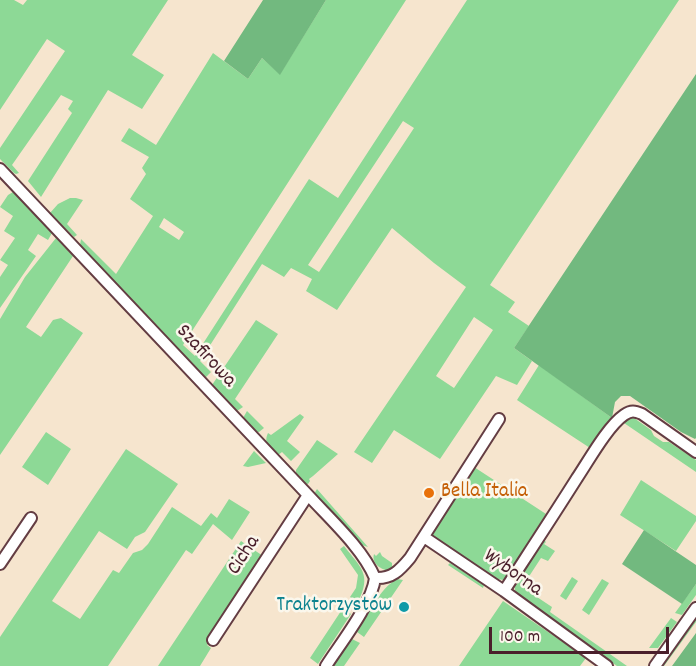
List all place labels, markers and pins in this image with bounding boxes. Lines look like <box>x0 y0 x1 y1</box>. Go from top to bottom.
place label: Bella Italia <box>441 480 528 506</box>
marker: Bella Italia <box>422 486 436 500</box>
place label: Traktorzystów <box>277 594 392 620</box>
marker: Traktorzystów <box>397 600 411 614</box>

